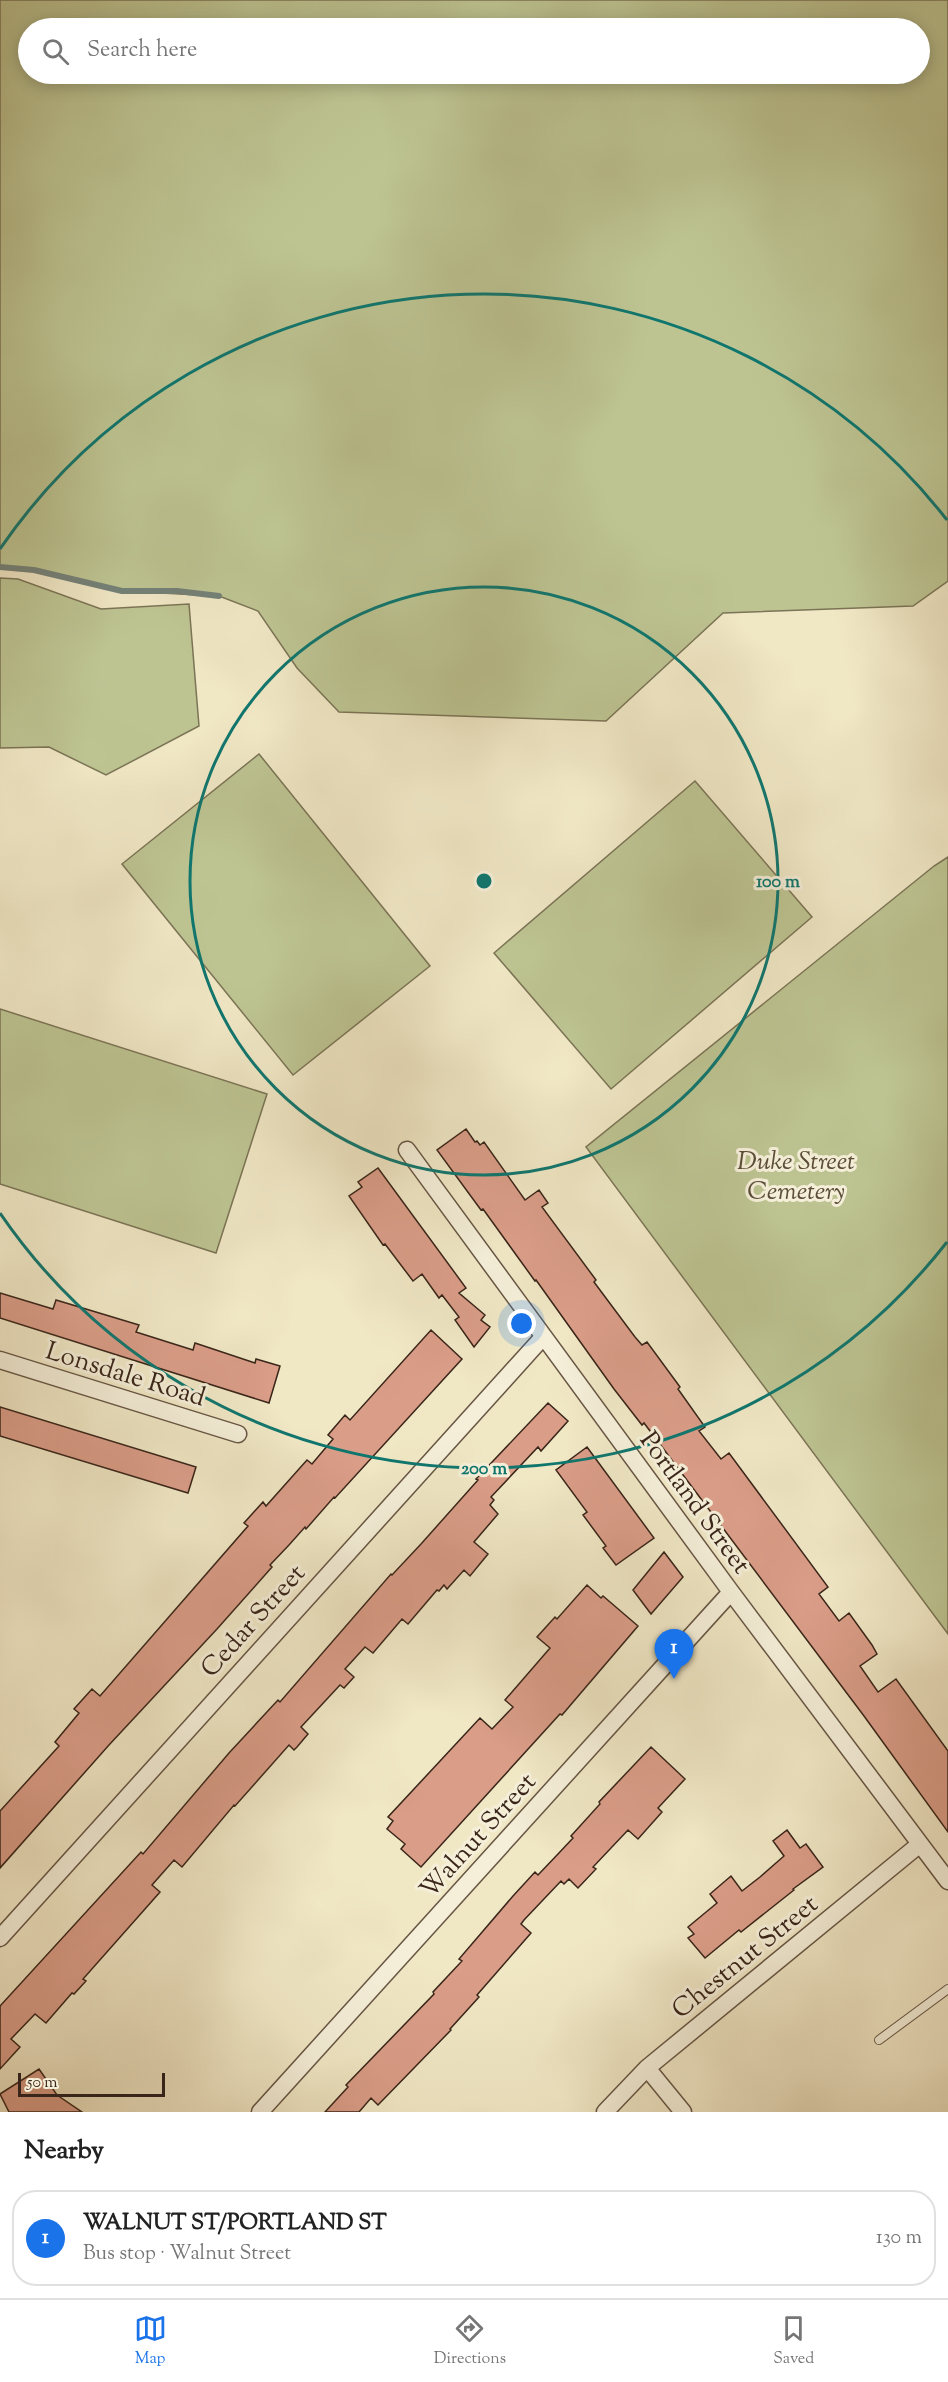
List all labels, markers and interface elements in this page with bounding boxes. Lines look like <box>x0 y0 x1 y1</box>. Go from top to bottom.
search box <box>18 18 930 84</box>
icon: search <box>39 35 72 68</box>
text: Search here <box>87 35 197 67</box>
text: 100 m <box>756 870 800 896</box>
centre of rings <box>474 871 494 891</box>
park label: Duke Street Cemetery <box>737 1144 855 1211</box>
your location <box>507 1309 536 1338</box>
street label: Lonsdale Road <box>41 1334 210 1417</box>
street label: Portland Street <box>630 1425 758 1582</box>
text: 200 m <box>461 1457 507 1483</box>
street label: Cedar Street <box>193 1557 315 1686</box>
pin: 1 <box>654 1630 694 1679</box>
street label: Walnut Street <box>412 1765 546 1908</box>
street label: Chestnut Street <box>664 1887 827 2029</box>
scale bar <box>18 2070 165 2098</box>
text: 50 m <box>27 2072 58 2095</box>
text: Nearby <box>24 2133 104 2170</box>
text: WALNUT ST/PORTLAND ST <box>83 2208 387 2240</box>
text: 1 <box>42 2224 49 2253</box>
text: 130 m <box>876 2224 922 2253</box>
text: Bus stop · Walnut Street <box>83 2240 291 2269</box>
tab: Map <box>134 2312 167 2371</box>
tab: Directions <box>434 2312 506 2371</box>
tab: Saved <box>773 2312 814 2371</box>

